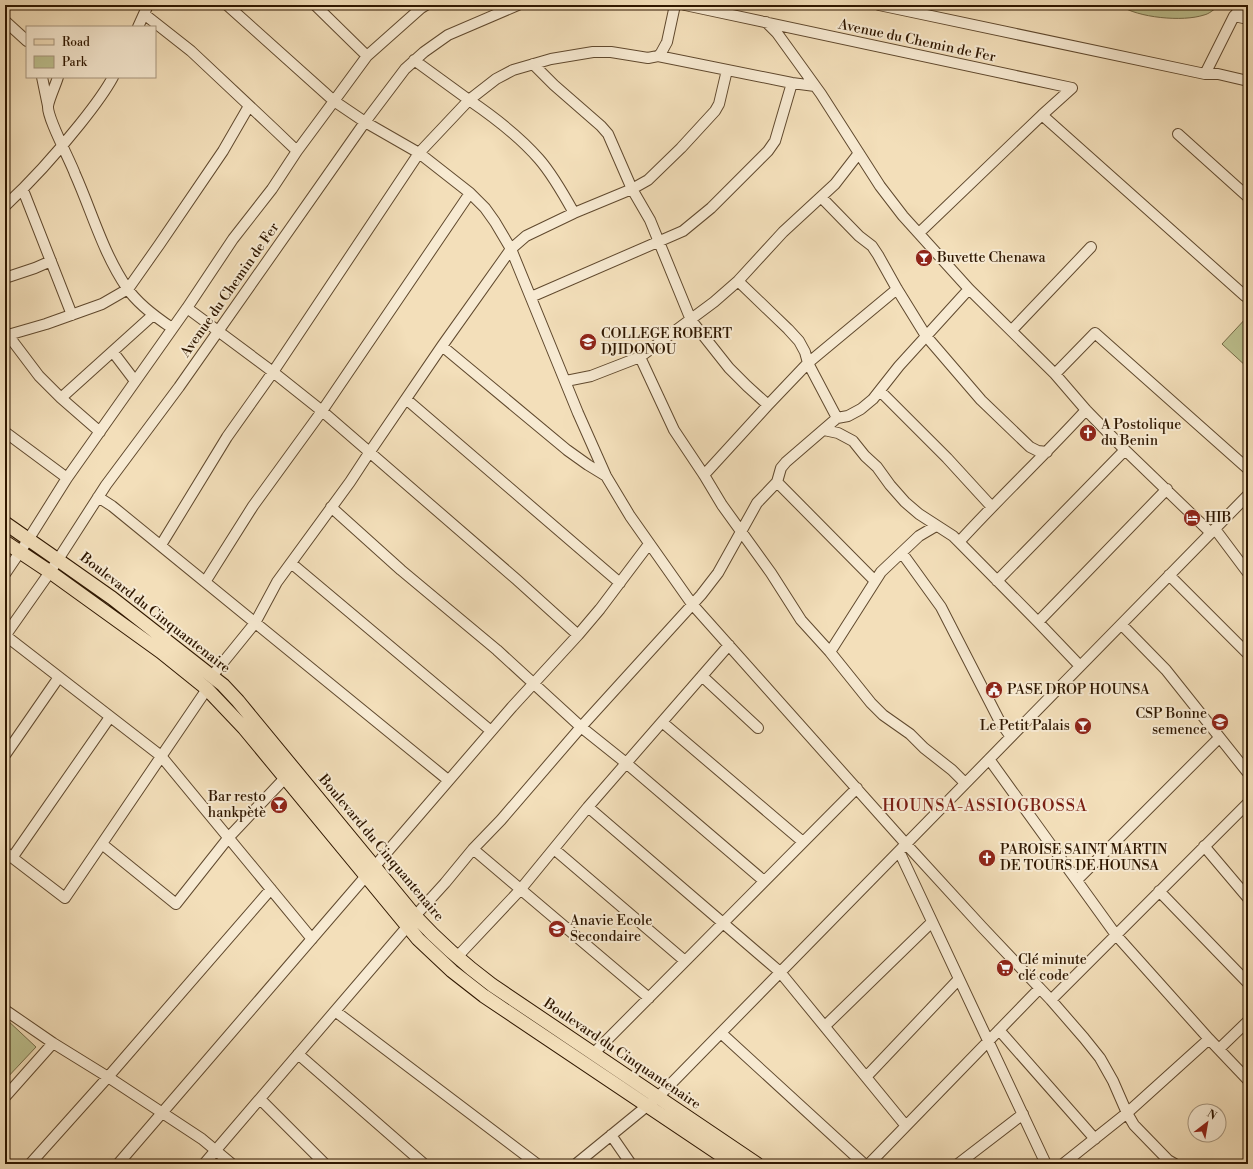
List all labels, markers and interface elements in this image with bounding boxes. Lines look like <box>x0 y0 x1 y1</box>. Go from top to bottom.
street label: Avenue du Chemin de Fer <box>836 15 997 66</box>
legend <box>26 26 156 78</box>
text: Road <box>62 35 90 50</box>
text: Park <box>62 55 88 70</box>
street label: Avenue du Chemin de Fer <box>176 219 283 362</box>
bar icon: Buvette Chenawa <box>914 248 934 268</box>
place label: Buvette Chenawa <box>936 249 1047 267</box>
place label: COLLEGE ROBERT DJIDONOU <box>601 325 732 359</box>
school or university icon: COLLEGE ROBERT DJIDONOU <box>578 332 598 352</box>
place label: A Postolique du Benin <box>1100 416 1181 450</box>
church icon: A Postolique du Benin <box>1078 423 1098 443</box>
hotel icon: HIB <box>1182 508 1202 528</box>
place label: HIB <box>1205 509 1231 527</box>
street label: Boulevard du Cinquantenaire <box>75 548 234 677</box>
public building icon: PASE DROP HOUNSA <box>984 680 1004 700</box>
place label: PASE DROP HOUNSA <box>1007 681 1150 699</box>
place label: CSP Bonne semence <box>1135 705 1207 739</box>
school or university icon: CSP Bonne semence <box>1210 712 1230 732</box>
bar icon: Le Petit Palais <box>1073 716 1093 736</box>
place label: Le Petit Palais <box>980 717 1070 735</box>
street label: Boulevard du Cinquantenaire <box>314 770 448 925</box>
place label: Bar resto hankpètè <box>207 788 266 822</box>
bar icon: Bar resto hankpètè <box>269 795 289 815</box>
district label: HOUNSA-ASSIOGBOSSA <box>882 796 1088 816</box>
place label: PAROISE SAINT MARTIN DE TOURS DE HOUNSA <box>1000 841 1168 875</box>
church icon: PAROISE SAINT MARTIN DE TOURS DE HOUNSA <box>977 848 997 868</box>
place label: Anavie Ecole Secondaire <box>569 912 652 946</box>
school or university icon: Anavie Ecole Secondaire <box>547 919 567 939</box>
place label: Clé minute clé code <box>1018 951 1087 985</box>
supermarket icon: Clé minute clé code <box>995 958 1015 978</box>
street label: Boulevard du Cinquantenaire <box>539 994 704 1113</box>
north arrow <box>1187 1103 1227 1143</box>
text: N <box>1204 1107 1219 1124</box>

